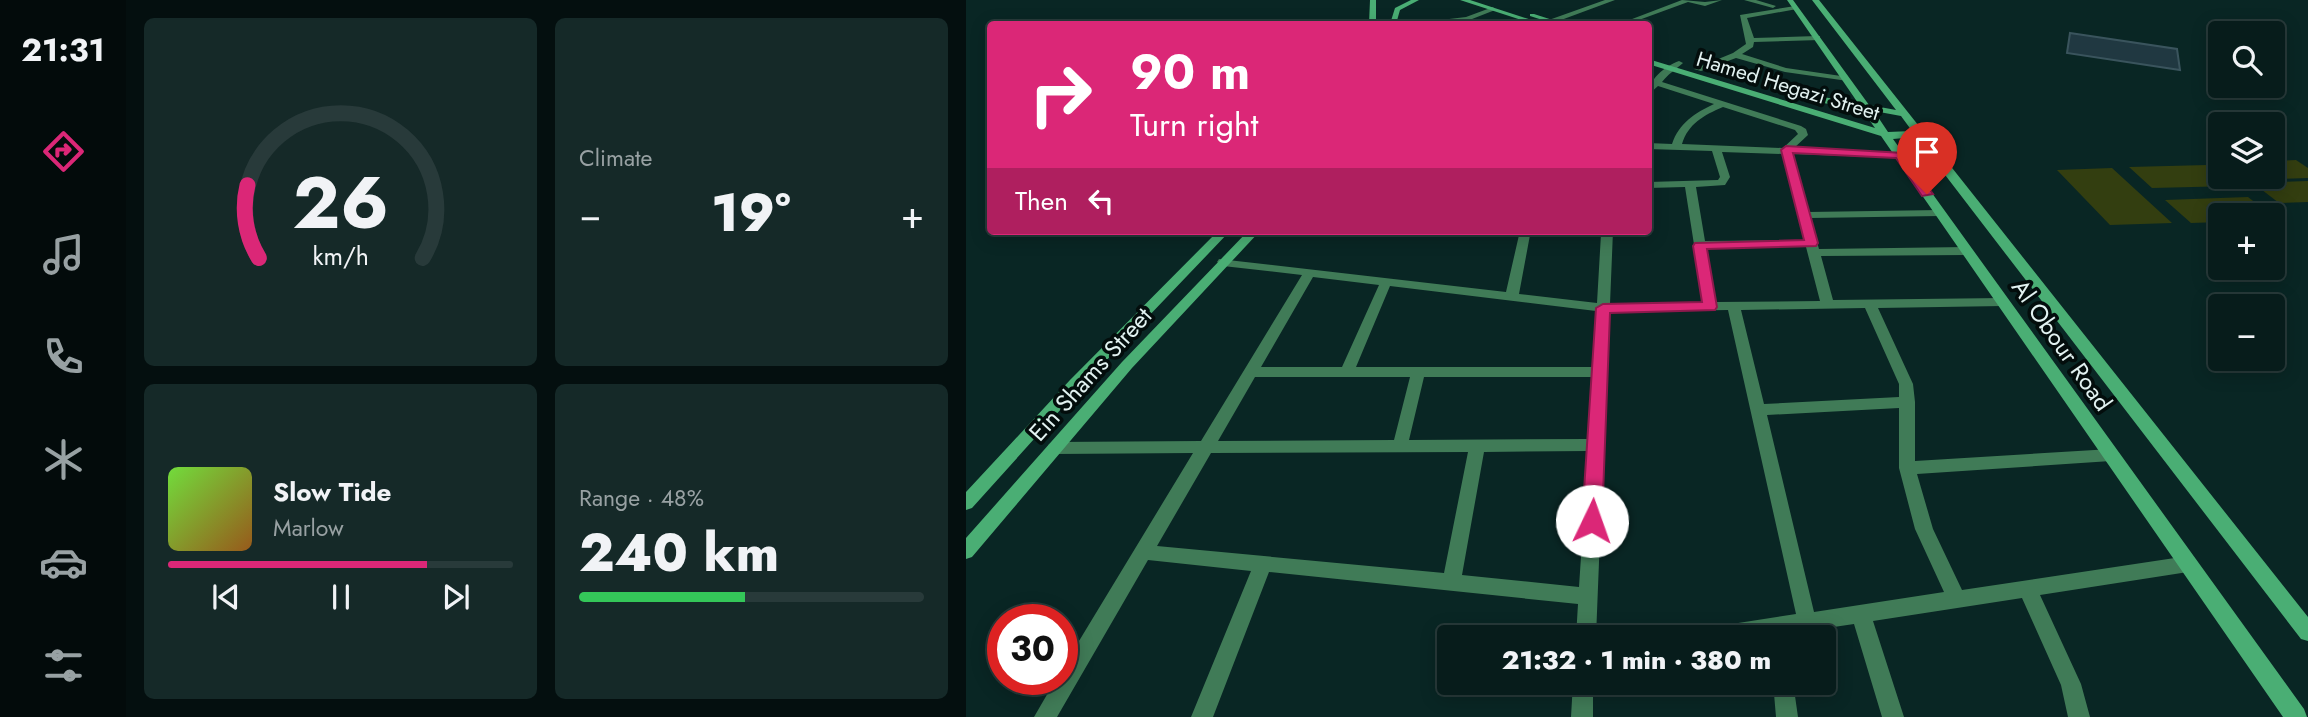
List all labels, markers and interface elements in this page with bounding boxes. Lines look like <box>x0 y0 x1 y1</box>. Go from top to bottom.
map controls <box>2208 21 2285 371</box>
button: search <box>2208 21 2285 98</box>
text: 21:31 <box>21 27 105 73</box>
text: 90 m <box>1130 37 1250 107</box>
street label: Hamed Hegazi Street <box>1693 44 1883 128</box>
icon: right <box>1015 49 1106 140</box>
text: Turn right <box>1130 102 1259 148</box>
button: layers <box>2208 112 2285 189</box>
pin <box>1897 122 1957 194</box>
icon: directions <box>39 127 88 176</box>
icon: arrive <box>1908 133 1946 171</box>
text: Climate <box>579 141 652 175</box>
text: 26 <box>292 150 389 255</box>
text: 19° <box>711 175 791 251</box>
text: Then <box>1015 182 1068 220</box>
icon: left <box>1082 182 1120 220</box>
text: − <box>579 187 601 242</box>
text: + <box>901 187 924 242</box>
button: + <box>2208 203 2285 280</box>
icon: music <box>39 230 88 279</box>
text: km/h <box>312 238 369 274</box>
street label: Al Obour Road <box>2003 272 2121 418</box>
button: − <box>2208 294 2285 371</box>
street label: Ein Shams Street <box>1020 299 1160 449</box>
icon: phone <box>39 332 88 381</box>
icon: climate <box>39 435 88 484</box>
text: Slow Tide <box>273 473 392 511</box>
text: Range · 48% <box>579 481 704 515</box>
position arrow <box>1555 484 1629 558</box>
text: Marlow <box>273 511 344 545</box>
text: 240 km <box>579 515 779 591</box>
icon: car <box>39 538 88 587</box>
icon: previous <box>207 578 245 616</box>
icon: pause <box>322 578 360 616</box>
icon: next <box>437 578 475 616</box>
speed limit sign: 30 <box>987 604 1078 695</box>
icon: filters <box>39 641 88 690</box>
text: 21:32 · 1 min · 380 m <box>1502 641 1771 679</box>

